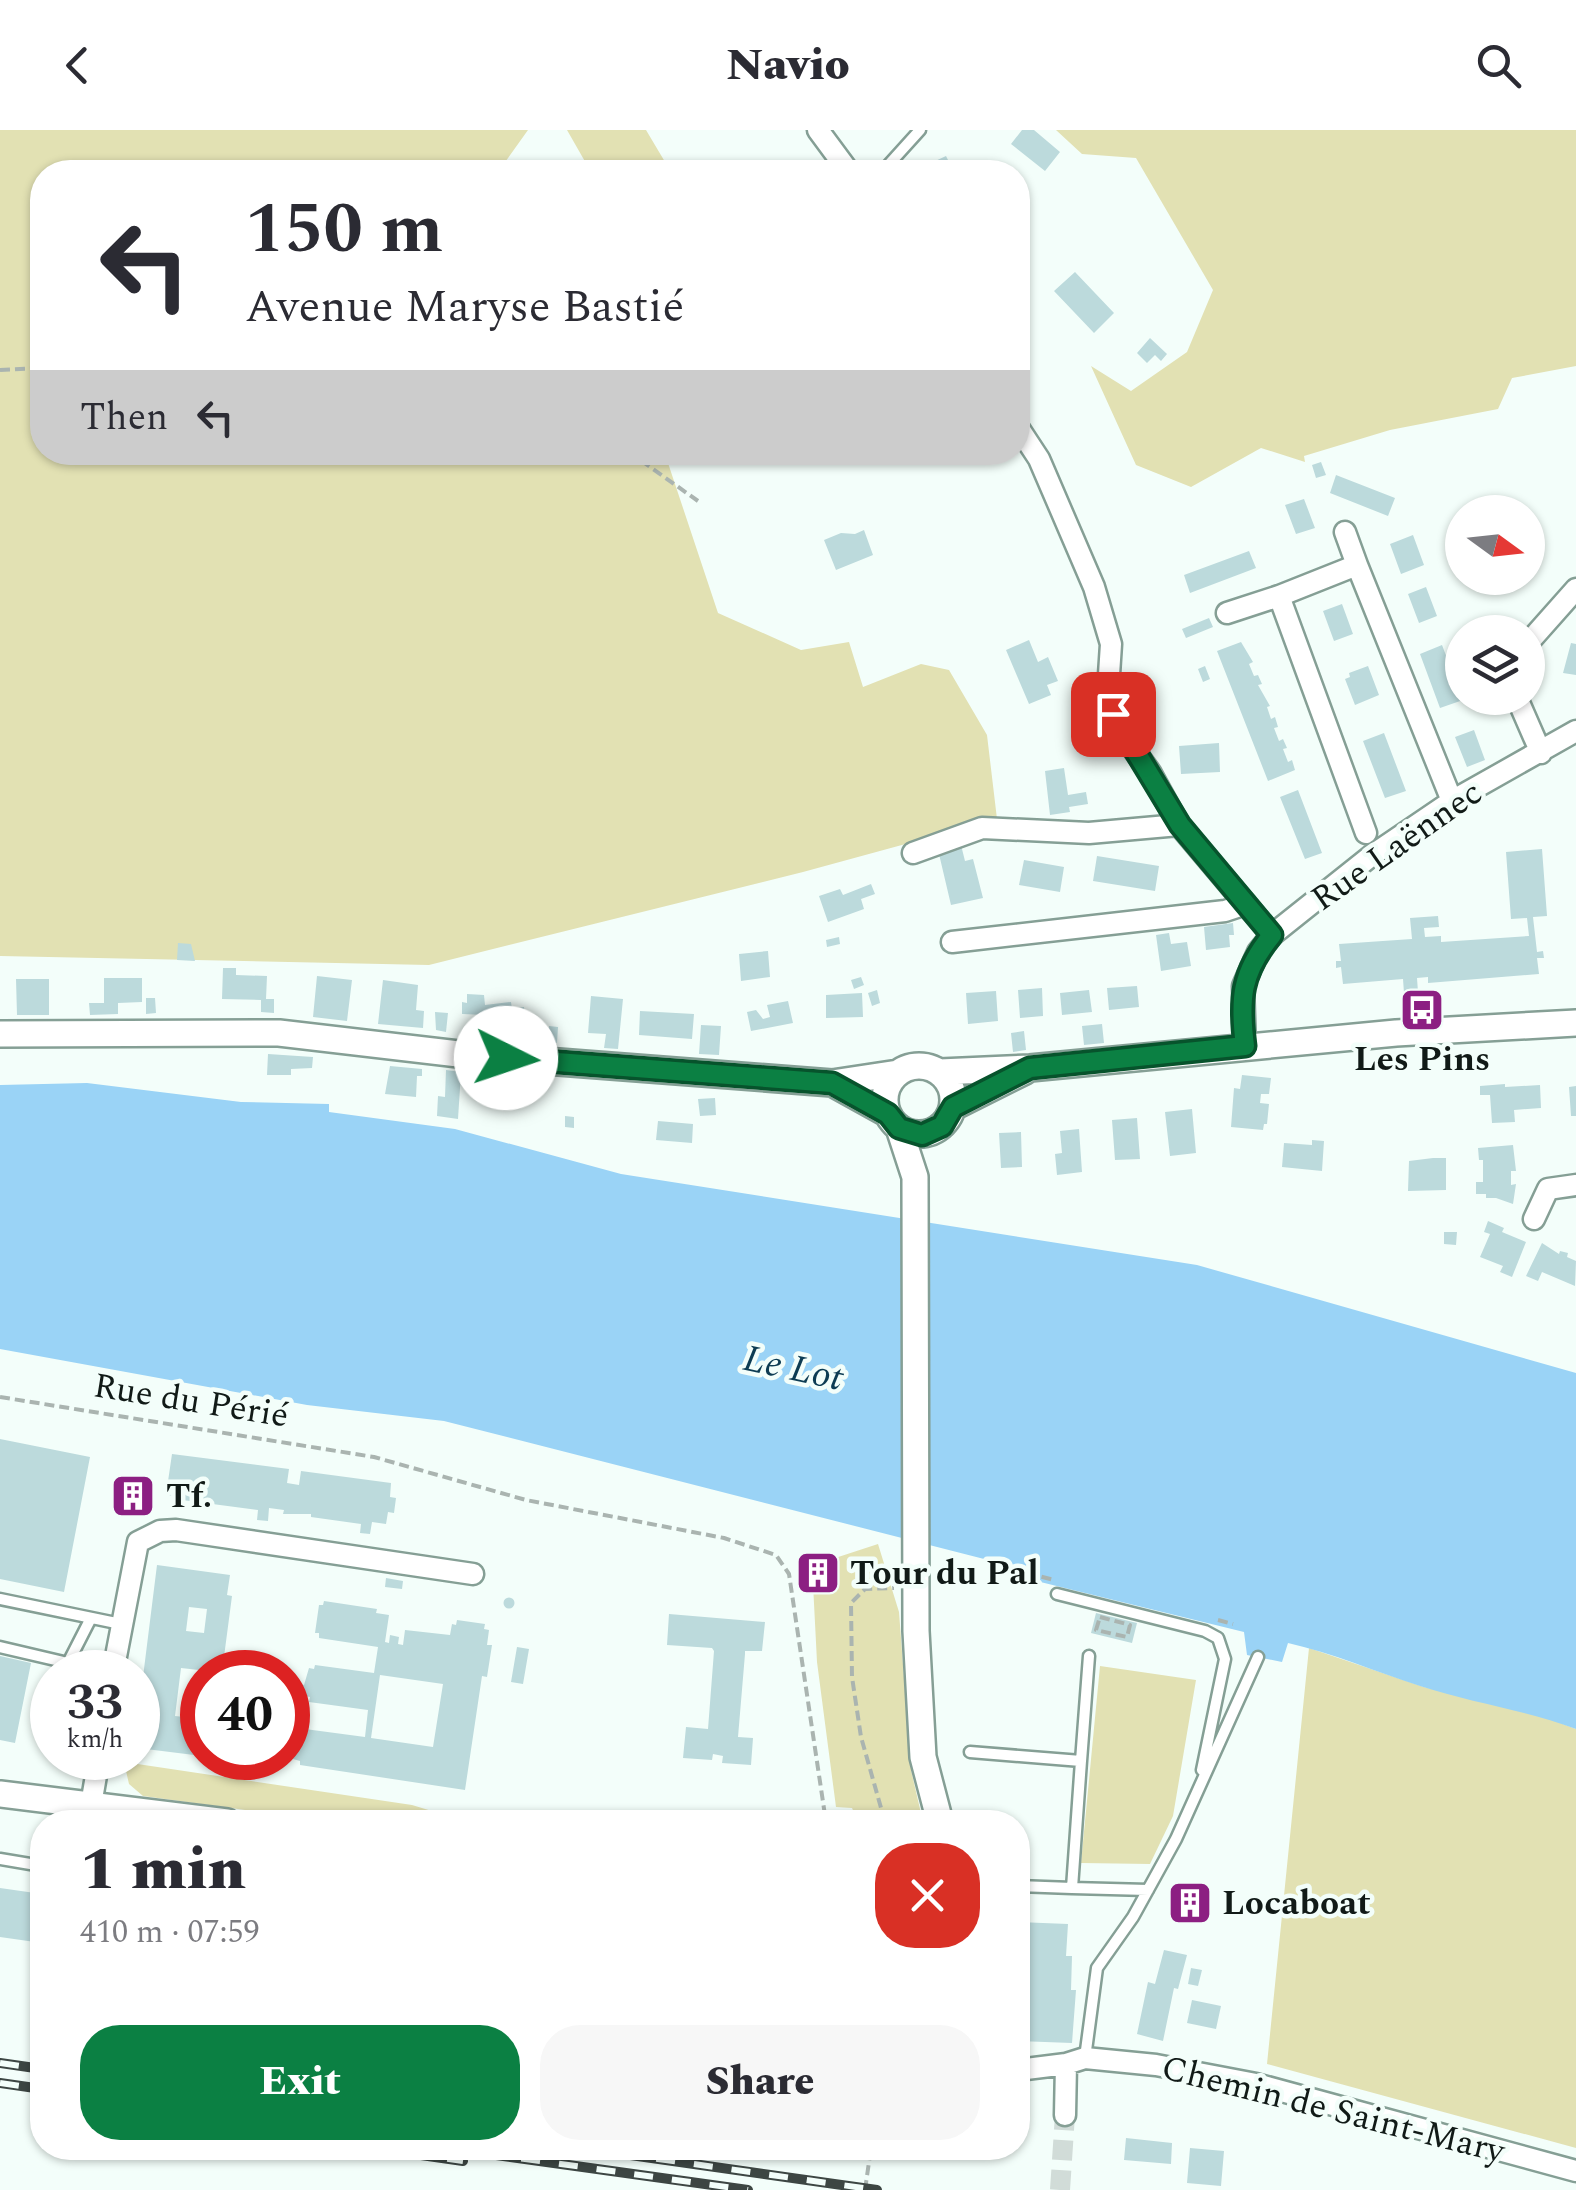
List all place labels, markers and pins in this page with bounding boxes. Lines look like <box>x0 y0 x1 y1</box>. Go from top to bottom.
pin <box>1071 672 1156 757</box>
bus stop icon: Les Pins <box>1399 987 1445 1033</box>
place label: Les Pins <box>1354 1033 1490 1086</box>
place label: Tf. <box>166 1470 212 1523</box>
building icon: Tf. <box>110 1473 156 1519</box>
place label: Tour du Pal <box>850 1547 1039 1600</box>
building icon: Tour du Pal <box>795 1550 841 1596</box>
place label: Locaboat <box>1222 1877 1371 1930</box>
building icon: Locaboat <box>1167 1880 1213 1926</box>

